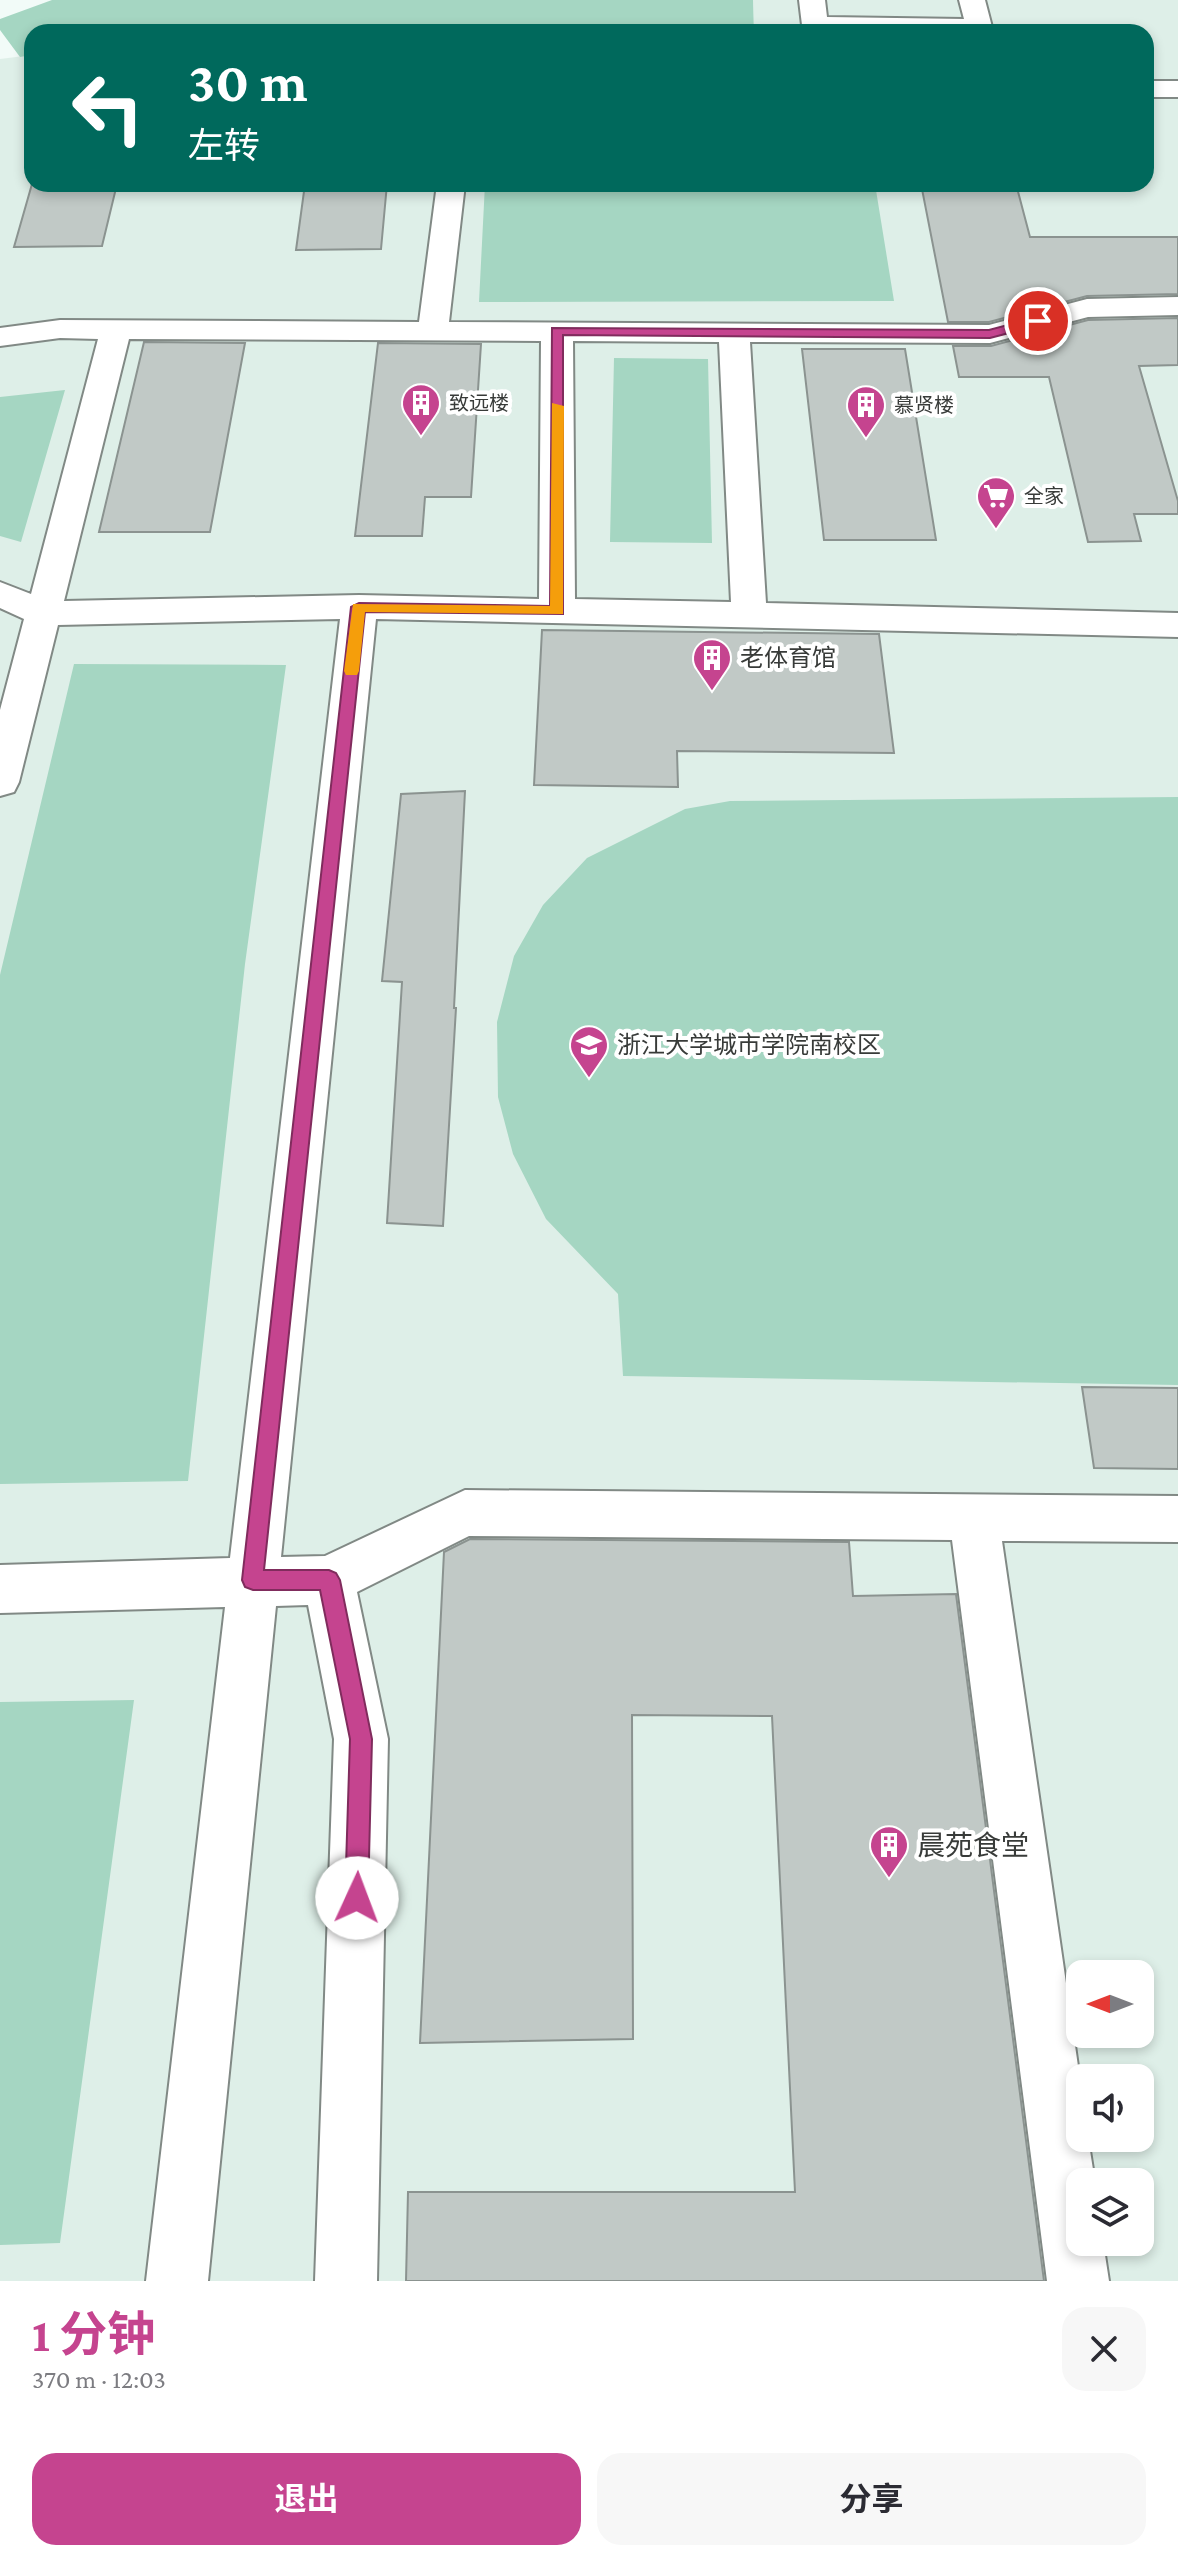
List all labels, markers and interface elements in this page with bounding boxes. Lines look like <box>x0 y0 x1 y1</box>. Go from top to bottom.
text: 30 m <box>188 51 308 113</box>
icon: left <box>56 56 160 160</box>
text: 左转 <box>188 126 260 166</box>
pin <box>1004 287 1072 355</box>
icon: arrive <box>1016 299 1060 343</box>
building icon: 致远楼 <box>400 382 442 437</box>
building icon: 慕贤楼 <box>845 384 887 439</box>
place label: 致远楼 <box>449 392 509 414</box>
place label: 慕贤楼 <box>894 394 954 416</box>
supermarket icon: 全家 <box>975 475 1017 530</box>
place label: 全家 <box>1024 485 1064 507</box>
building icon: 老体育馆 <box>691 637 733 692</box>
place label: 老体育馆 <box>740 644 836 671</box>
school or university icon: 浙江大学城市学院南校区 <box>568 1024 610 1079</box>
place label: 浙江大学城市学院南校区 <box>617 1031 881 1058</box>
building icon: 晨苑食堂 <box>868 1824 910 1879</box>
place label: 晨苑食堂 <box>917 1830 1029 1861</box>
position arrow <box>315 1856 399 1940</box>
north arrow <box>1066 1960 1154 2048</box>
map controls <box>1066 1960 1154 2256</box>
button: sound <box>1066 2064 1154 2152</box>
button: layers <box>1066 2168 1154 2256</box>
button: close <box>1062 2307 1146 2391</box>
text: 1 分钟 <box>32 2308 155 2361</box>
text: 370 m · 12:03 <box>32 2365 166 2394</box>
button: 退出 <box>32 2453 581 2545</box>
button: 分享 <box>597 2453 1146 2545</box>

